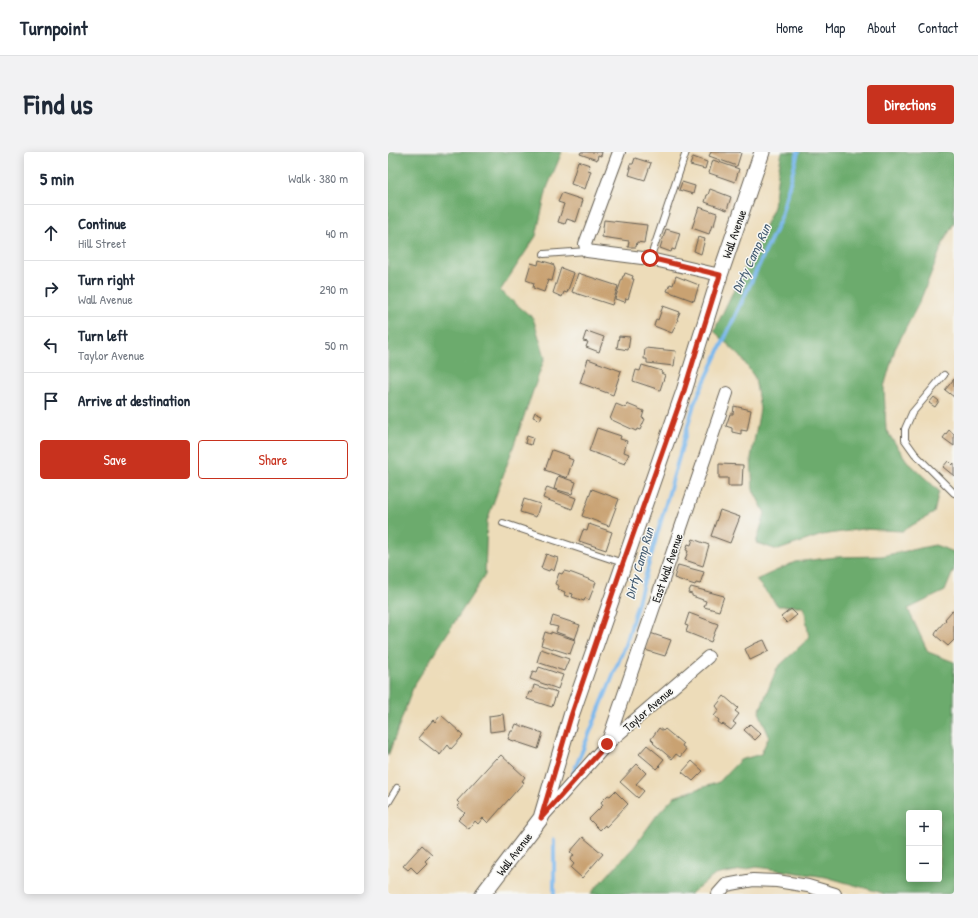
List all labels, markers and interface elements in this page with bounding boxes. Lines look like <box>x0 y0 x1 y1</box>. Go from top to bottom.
text: Turnpoint <box>20 15 88 41</box>
text: Home <box>776 18 803 37</box>
text: Map <box>825 18 845 37</box>
text: About <box>867 18 896 37</box>
text: Contact <box>918 18 958 37</box>
text: Find us <box>24 85 93 123</box>
button: Directions <box>867 85 954 124</box>
text: 5 min <box>40 167 74 190</box>
text: Walk · 380 m <box>288 169 348 187</box>
street label: Wall Avenue <box>718 207 750 261</box>
text: Continue <box>78 213 126 234</box>
water label: Dirty Camp Run <box>727 220 776 296</box>
icon: ahead <box>40 222 62 244</box>
text: 40 m <box>325 224 348 242</box>
text: Hill Street <box>78 234 126 252</box>
route start <box>641 249 659 267</box>
text: Turn right <box>78 269 134 290</box>
icon: right <box>40 278 62 300</box>
text: 290 m <box>319 280 348 298</box>
text: Wall Avenue <box>78 290 133 308</box>
text: Turn left <box>78 325 128 346</box>
icon: left <box>40 334 62 356</box>
text: 50 m <box>325 336 348 354</box>
text: Taylor Avenue <box>78 346 144 364</box>
icon: arrive <box>40 390 62 412</box>
text: Arrive at destination <box>78 390 190 411</box>
button: Save <box>40 440 190 479</box>
button: Share <box>198 440 348 479</box>
water label: Dirty Camp Run <box>620 524 659 601</box>
street label: East Wall Avenue <box>647 531 687 605</box>
street label: Taylor Avenue <box>619 682 677 736</box>
route end <box>598 735 616 753</box>
map controls <box>906 810 942 882</box>
button: + <box>906 810 942 846</box>
street label: Wall Avenue <box>492 829 536 879</box>
button: − <box>906 846 942 882</box>

